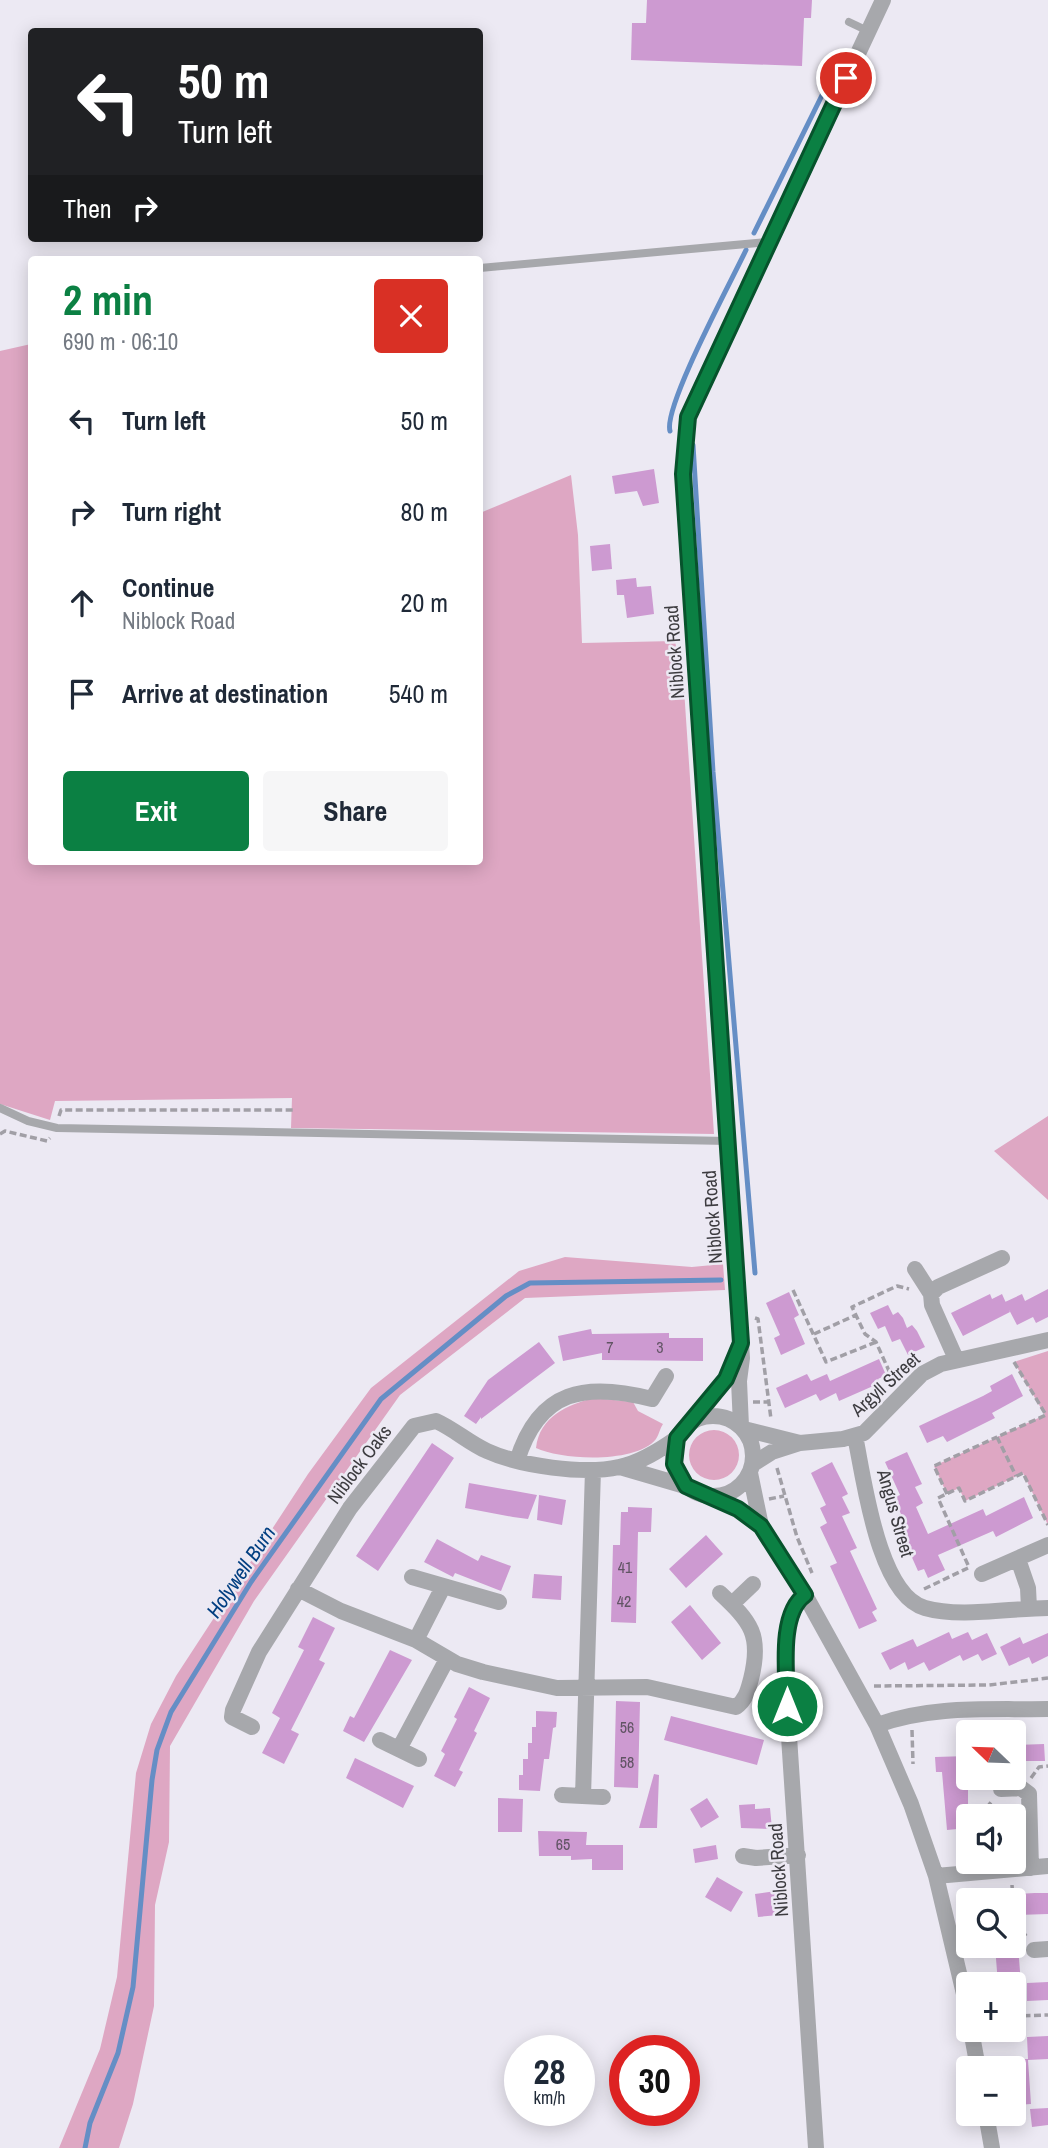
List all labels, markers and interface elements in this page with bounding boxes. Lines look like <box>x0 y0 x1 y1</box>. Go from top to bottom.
text: 50 m <box>178 47 270 113</box>
pin <box>816 48 876 108</box>
icon: left <box>63 56 154 147</box>
icon: arrive <box>827 59 865 97</box>
text: Turn left <box>178 110 272 153</box>
icon: right <box>126 189 164 227</box>
text: Then <box>63 191 112 226</box>
text: 2 min <box>63 272 153 328</box>
button: close <box>374 279 448 353</box>
text: 690 m · 06:10 <box>63 326 178 357</box>
icon: left <box>63 402 101 440</box>
text: Turn left <box>122 403 206 438</box>
text: 50 m <box>401 403 448 438</box>
icon: right <box>63 493 101 531</box>
text: Turn right <box>122 494 221 529</box>
text: 80 m <box>401 494 448 529</box>
text: Continue <box>122 570 214 605</box>
icon: ahead <box>63 584 101 622</box>
text: 20 m <box>401 585 448 620</box>
street label: Niblock Road <box>658 604 690 700</box>
text: Niblock Road <box>122 605 235 636</box>
icon: arrive <box>63 675 101 713</box>
text: Arrive at destination <box>122 676 328 711</box>
text: 540 m <box>389 676 448 711</box>
button: Exit <box>63 771 249 851</box>
button: Share <box>263 771 448 851</box>
street label: Niblock Road <box>696 1169 728 1265</box>
house number: 7 <box>606 1336 614 1358</box>
house number: 3 <box>656 1336 664 1358</box>
street label: Argyll Street <box>844 1346 926 1423</box>
street label: Niblock Oaks <box>321 1419 397 1509</box>
street label: Angus Street <box>871 1465 921 1561</box>
water label: Holywell Burn <box>199 1520 282 1623</box>
house number: 41 <box>618 1556 633 1578</box>
house number: 42 <box>617 1590 631 1612</box>
position arrow <box>750 1669 824 1743</box>
house number: 56 <box>620 1716 634 1738</box>
north arrow <box>956 1720 1026 1790</box>
map controls <box>956 1720 1026 2126</box>
house number: 58 <box>620 1751 634 1773</box>
button: sound <box>956 1804 1026 1874</box>
street label: Niblock Road <box>762 1822 794 1918</box>
house number: 65 <box>556 1833 570 1855</box>
button: search <box>956 1888 1026 1958</box>
button: + <box>956 1972 1026 2042</box>
speed limit sign: 30 <box>609 2035 700 2126</box>
text: 28 <box>534 2048 565 2095</box>
button: − <box>956 2056 1026 2126</box>
text: km/h <box>534 2085 566 2110</box>

